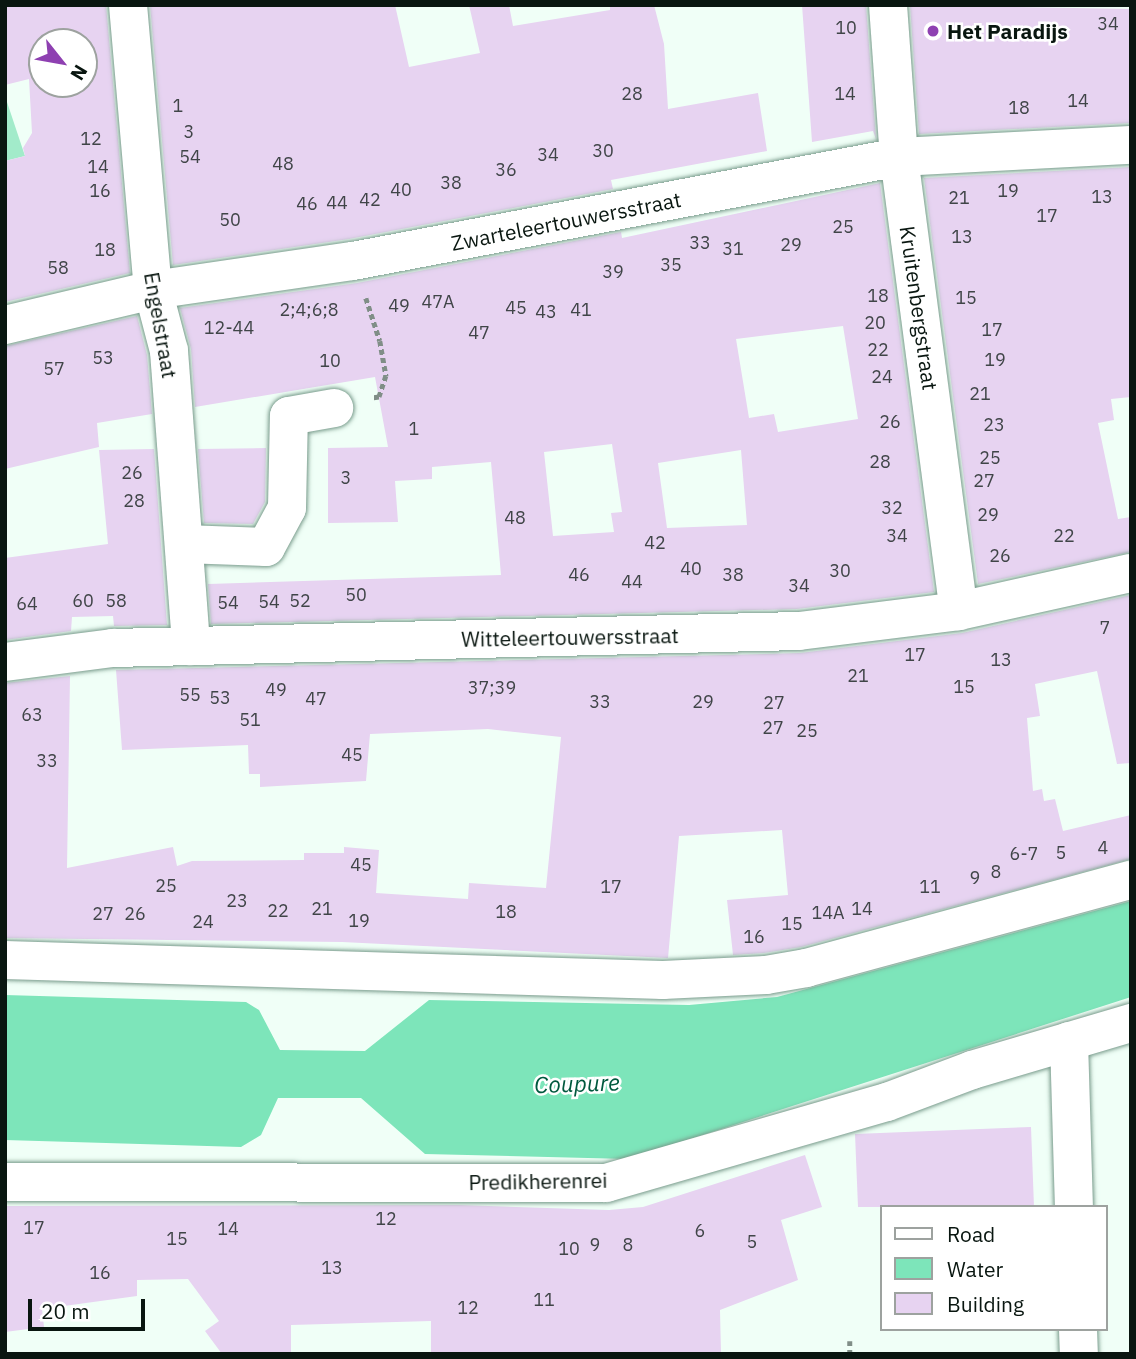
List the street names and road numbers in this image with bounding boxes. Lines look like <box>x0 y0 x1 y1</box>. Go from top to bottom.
street label: Zwarteleertouwersstraat <box>449 186 683 256</box>
street label: Kruitenbergstraat <box>895 224 943 392</box>
street label: Engelstraat <box>139 270 183 380</box>
street label: Witteleertouwersstraat <box>461 623 679 651</box>
street label: Predikherenrei <box>468 1167 608 1195</box>

